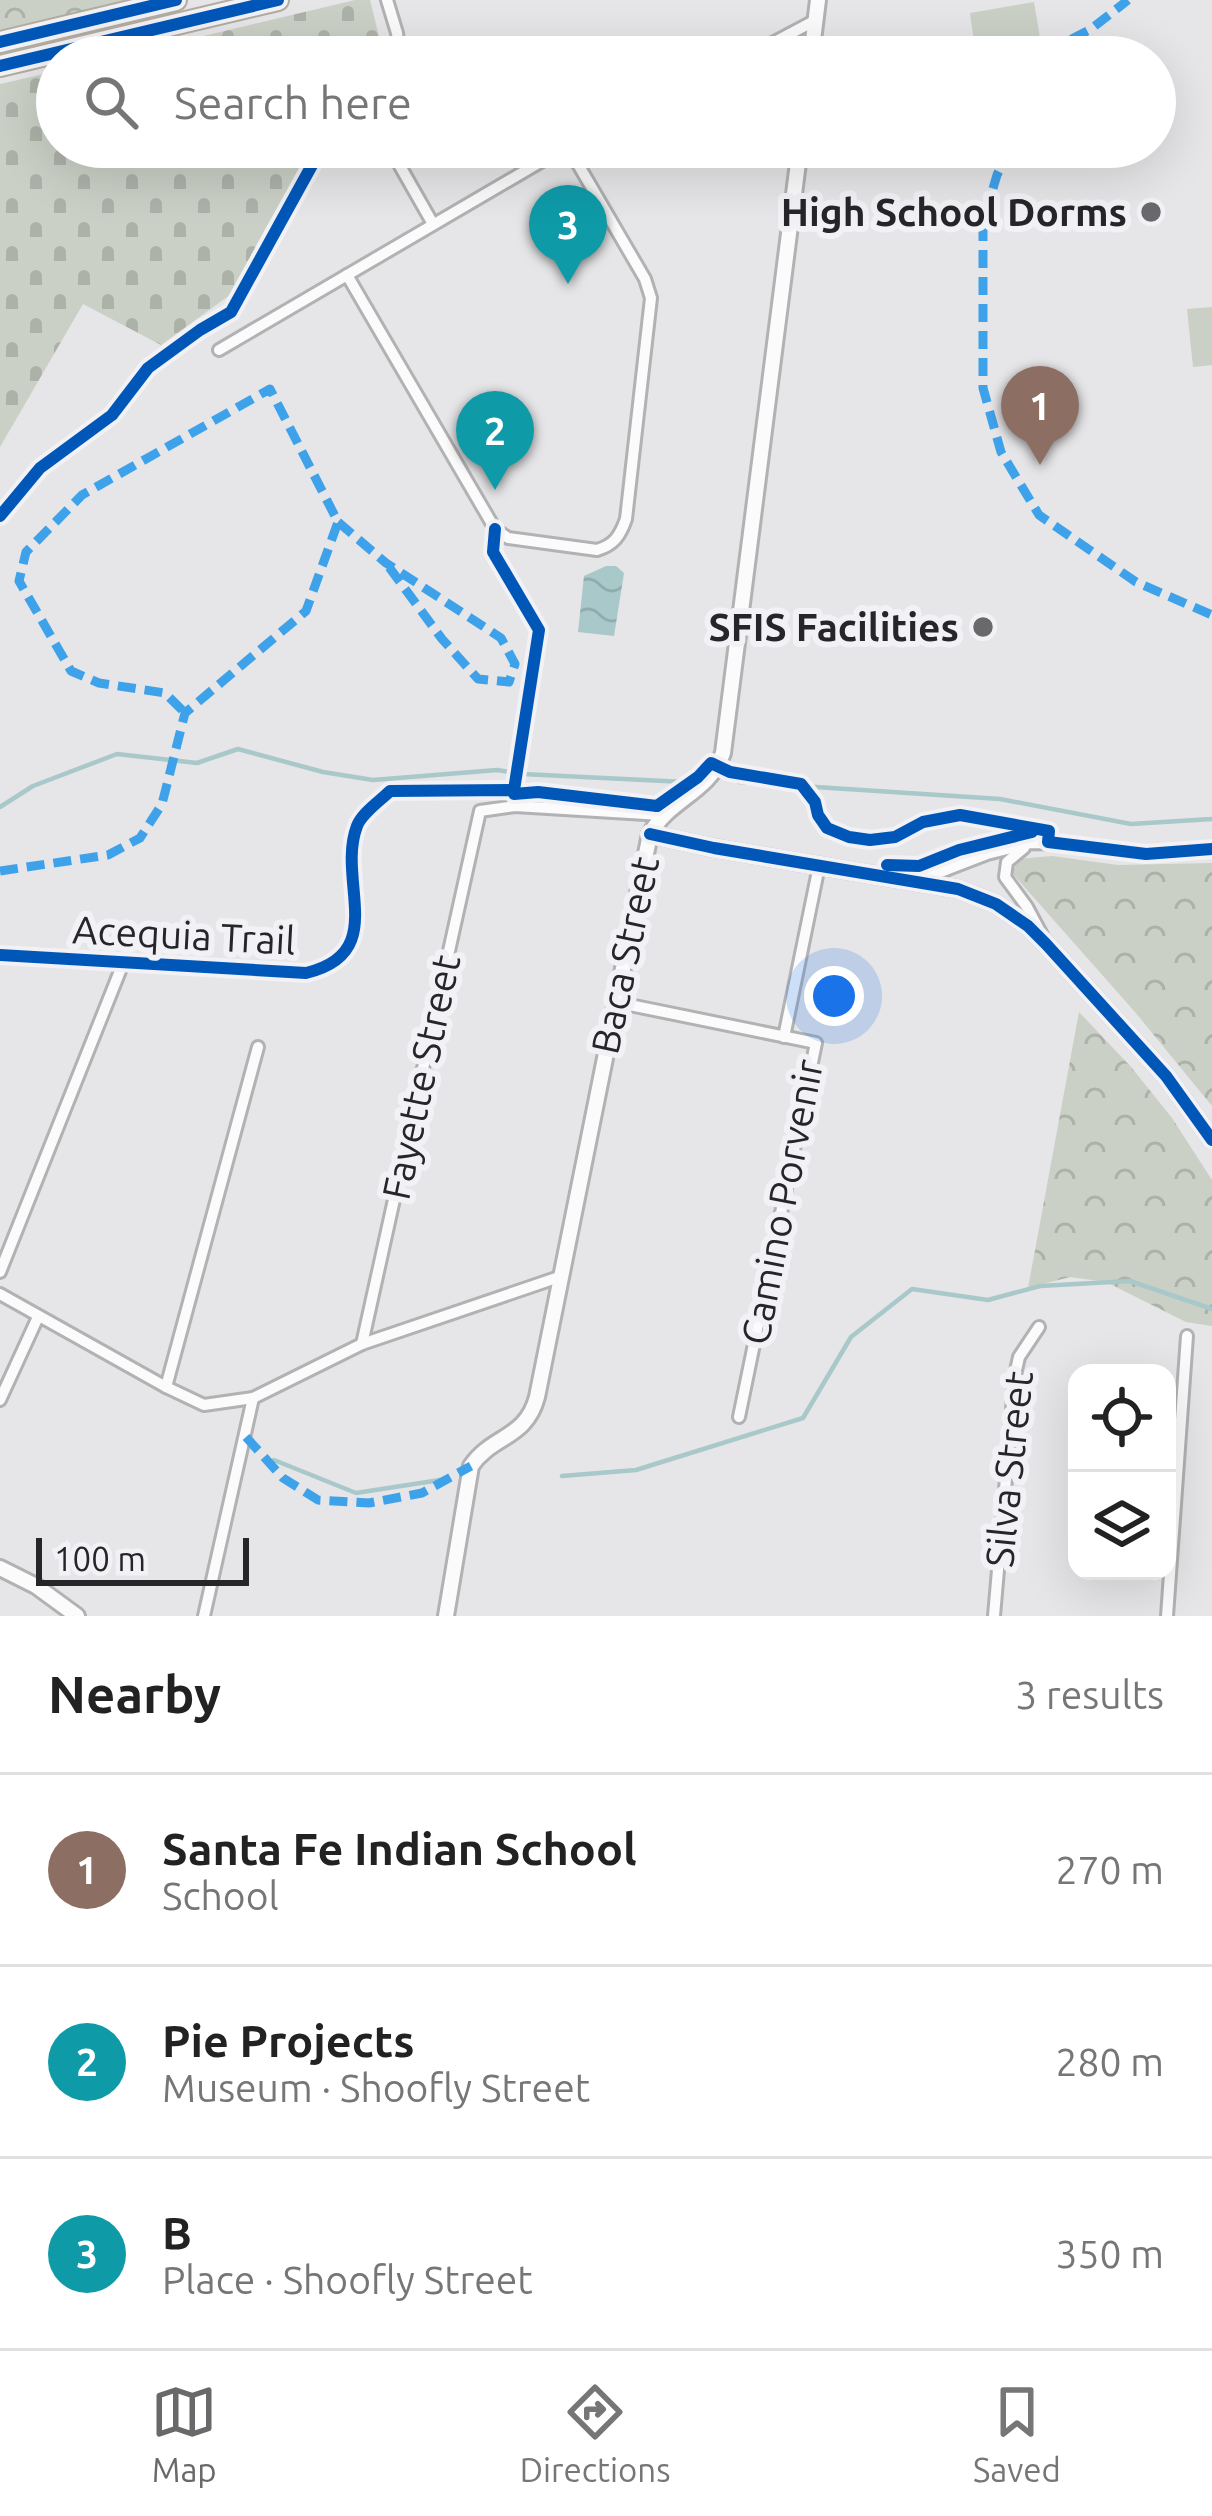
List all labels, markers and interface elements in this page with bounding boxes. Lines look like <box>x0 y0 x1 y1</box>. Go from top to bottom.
search box <box>36 36 1176 168</box>
icon: search <box>78 69 144 135</box>
text: Search here <box>174 77 412 128</box>
pin: 3 <box>529 185 607 284</box>
place label: High School Dorms <box>781 190 1127 233</box>
marker: High School Dorms <box>1138 199 1164 225</box>
pin: 1 <box>1001 366 1079 465</box>
pin: 2 <box>456 391 534 490</box>
place label: SFIS Facilities <box>709 605 959 648</box>
marker: SFIS Facilities <box>970 614 996 640</box>
street label: Baca Street <box>583 852 666 1058</box>
street label: Acequia Trail <box>71 907 297 962</box>
street label: Fayette Street <box>374 951 467 1203</box>
your location <box>804 966 864 1026</box>
street label: Camino Porvenir <box>733 1055 830 1348</box>
map controls <box>1068 1364 1176 1580</box>
button: locate <box>1068 1364 1176 1472</box>
street label: Silva Street <box>977 1369 1040 1569</box>
button: layers <box>1068 1472 1176 1580</box>
scale bar <box>36 1532 249 1585</box>
text: 100 m <box>54 1540 146 1577</box>
text: Nearby <box>48 1665 221 1723</box>
text: 3 results <box>1015 1673 1164 1716</box>
text: Santa Fe Indian School <box>162 1823 637 1874</box>
text: 1 <box>76 1848 98 1891</box>
text: 270 m <box>1055 1848 1164 1891</box>
text: School <box>162 1874 279 1917</box>
text: Pie Projects <box>162 2015 414 2066</box>
text: 2 <box>76 2040 98 2083</box>
text: 280 m <box>1055 2040 1164 2083</box>
text: Museum · Shoofly Street <box>162 2066 590 2109</box>
text: B <box>162 2207 192 2258</box>
text: 3 <box>76 2232 98 2275</box>
text: 350 m <box>1055 2232 1164 2275</box>
text: Place · Shoofly Street <box>162 2258 533 2301</box>
tab: Map <box>151 2379 217 2488</box>
tab: Directions <box>520 2379 670 2488</box>
tab: Saved <box>973 2379 1061 2488</box>

